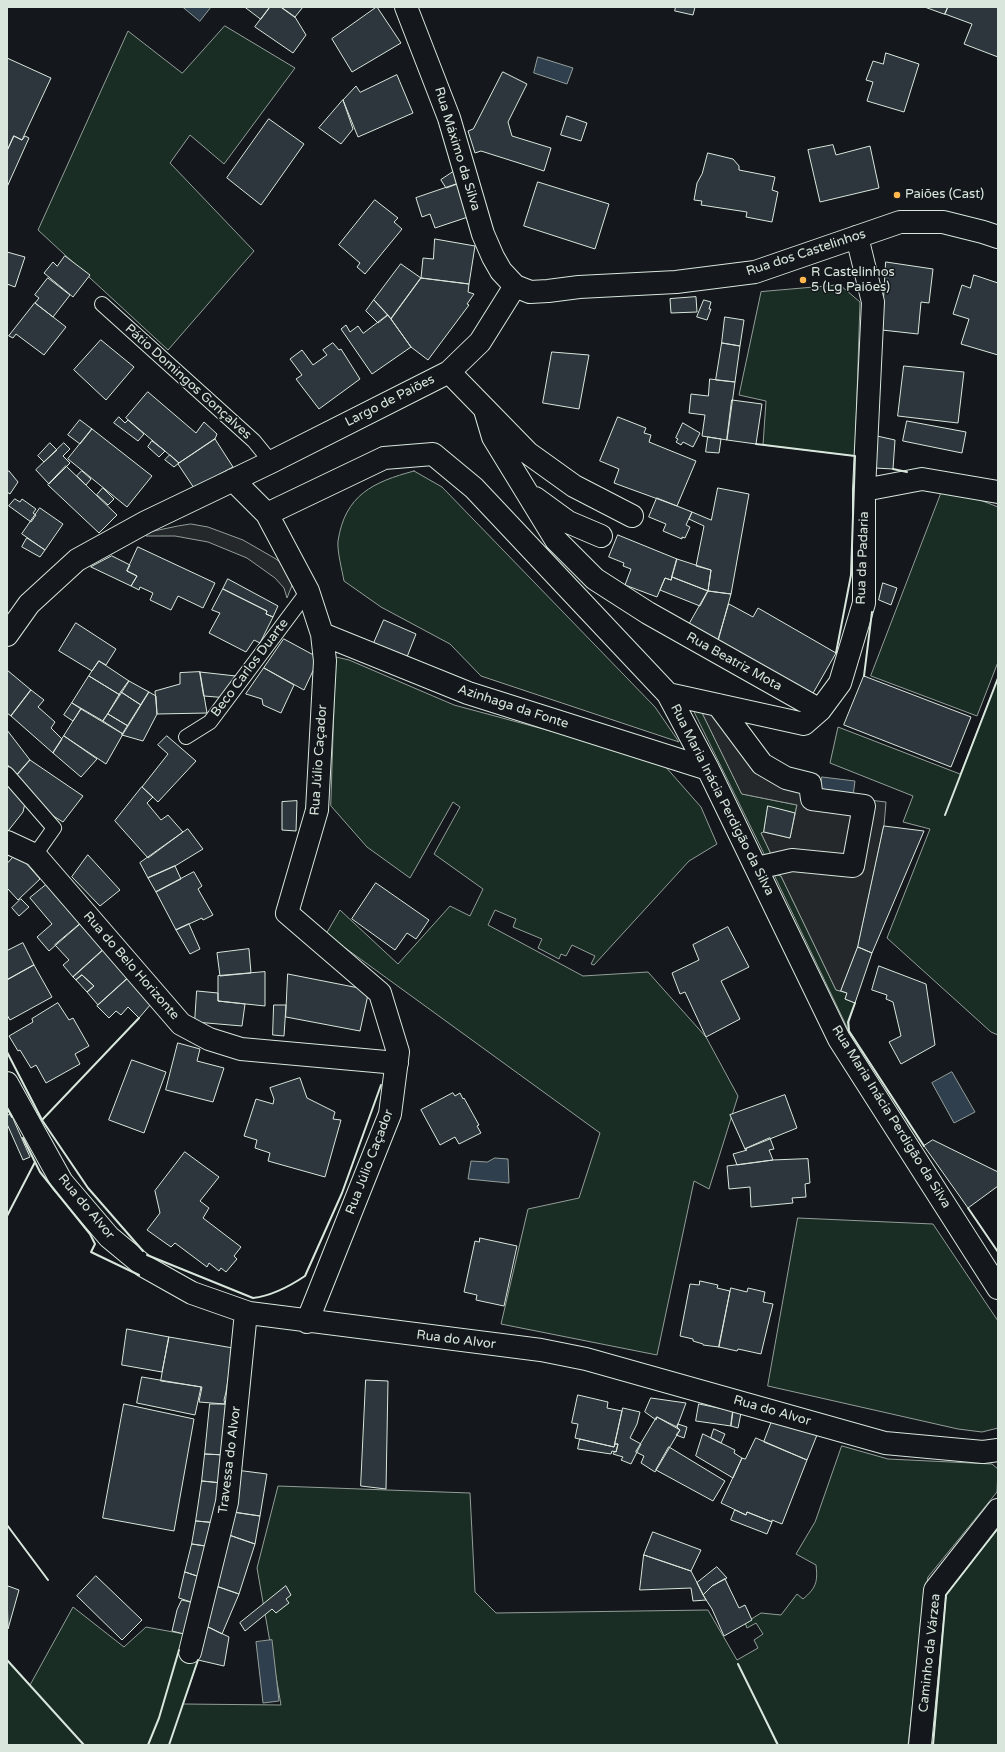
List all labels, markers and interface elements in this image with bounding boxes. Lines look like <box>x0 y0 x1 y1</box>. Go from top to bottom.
street label: Rua Máximo da Silva <box>431 85 483 213</box>
place label: Paiões (Cast) <box>905 187 984 203</box>
marker: Paiões (Cast) <box>892 190 902 200</box>
street label: Rua dos Castelinhos <box>744 226 868 280</box>
place label: R Castelinhos 5 (Lg Paiões) <box>811 265 895 296</box>
marker: R Castelinhos 5 (Lg Paiões) <box>798 275 808 285</box>
street label: Pátio Domingos Gonçalves <box>122 321 254 443</box>
street label: Largo de Paiões <box>343 372 437 430</box>
street label: Rua da Padaria <box>854 511 872 605</box>
street label: Beco Carlos Duarte <box>208 616 292 720</box>
street label: Rua Beatriz Mota <box>683 629 785 695</box>
street label: Azinhaga da Fonte <box>456 682 570 732</box>
street label: Rua Maria Inácia Perdigão da Silva <box>667 702 777 898</box>
street label: Rua Júlio Caçador <box>307 704 331 816</box>
street label: Rua do Belo Horizonte <box>80 909 182 1023</box>
street label: Rua Maria Inácia Perdigão da Silva <box>828 1023 954 1211</box>
street label: Rua Júlio Caçador <box>343 1107 397 1217</box>
street label: Rua do Alvor <box>54 1171 118 1243</box>
street label: Rua do Alvor <box>415 1327 497 1353</box>
street label: Rua do Alvor <box>731 1392 813 1430</box>
street label: Travessa do Alvor <box>216 1405 244 1515</box>
street label: Caminho da Várzea <box>916 1593 944 1713</box>

